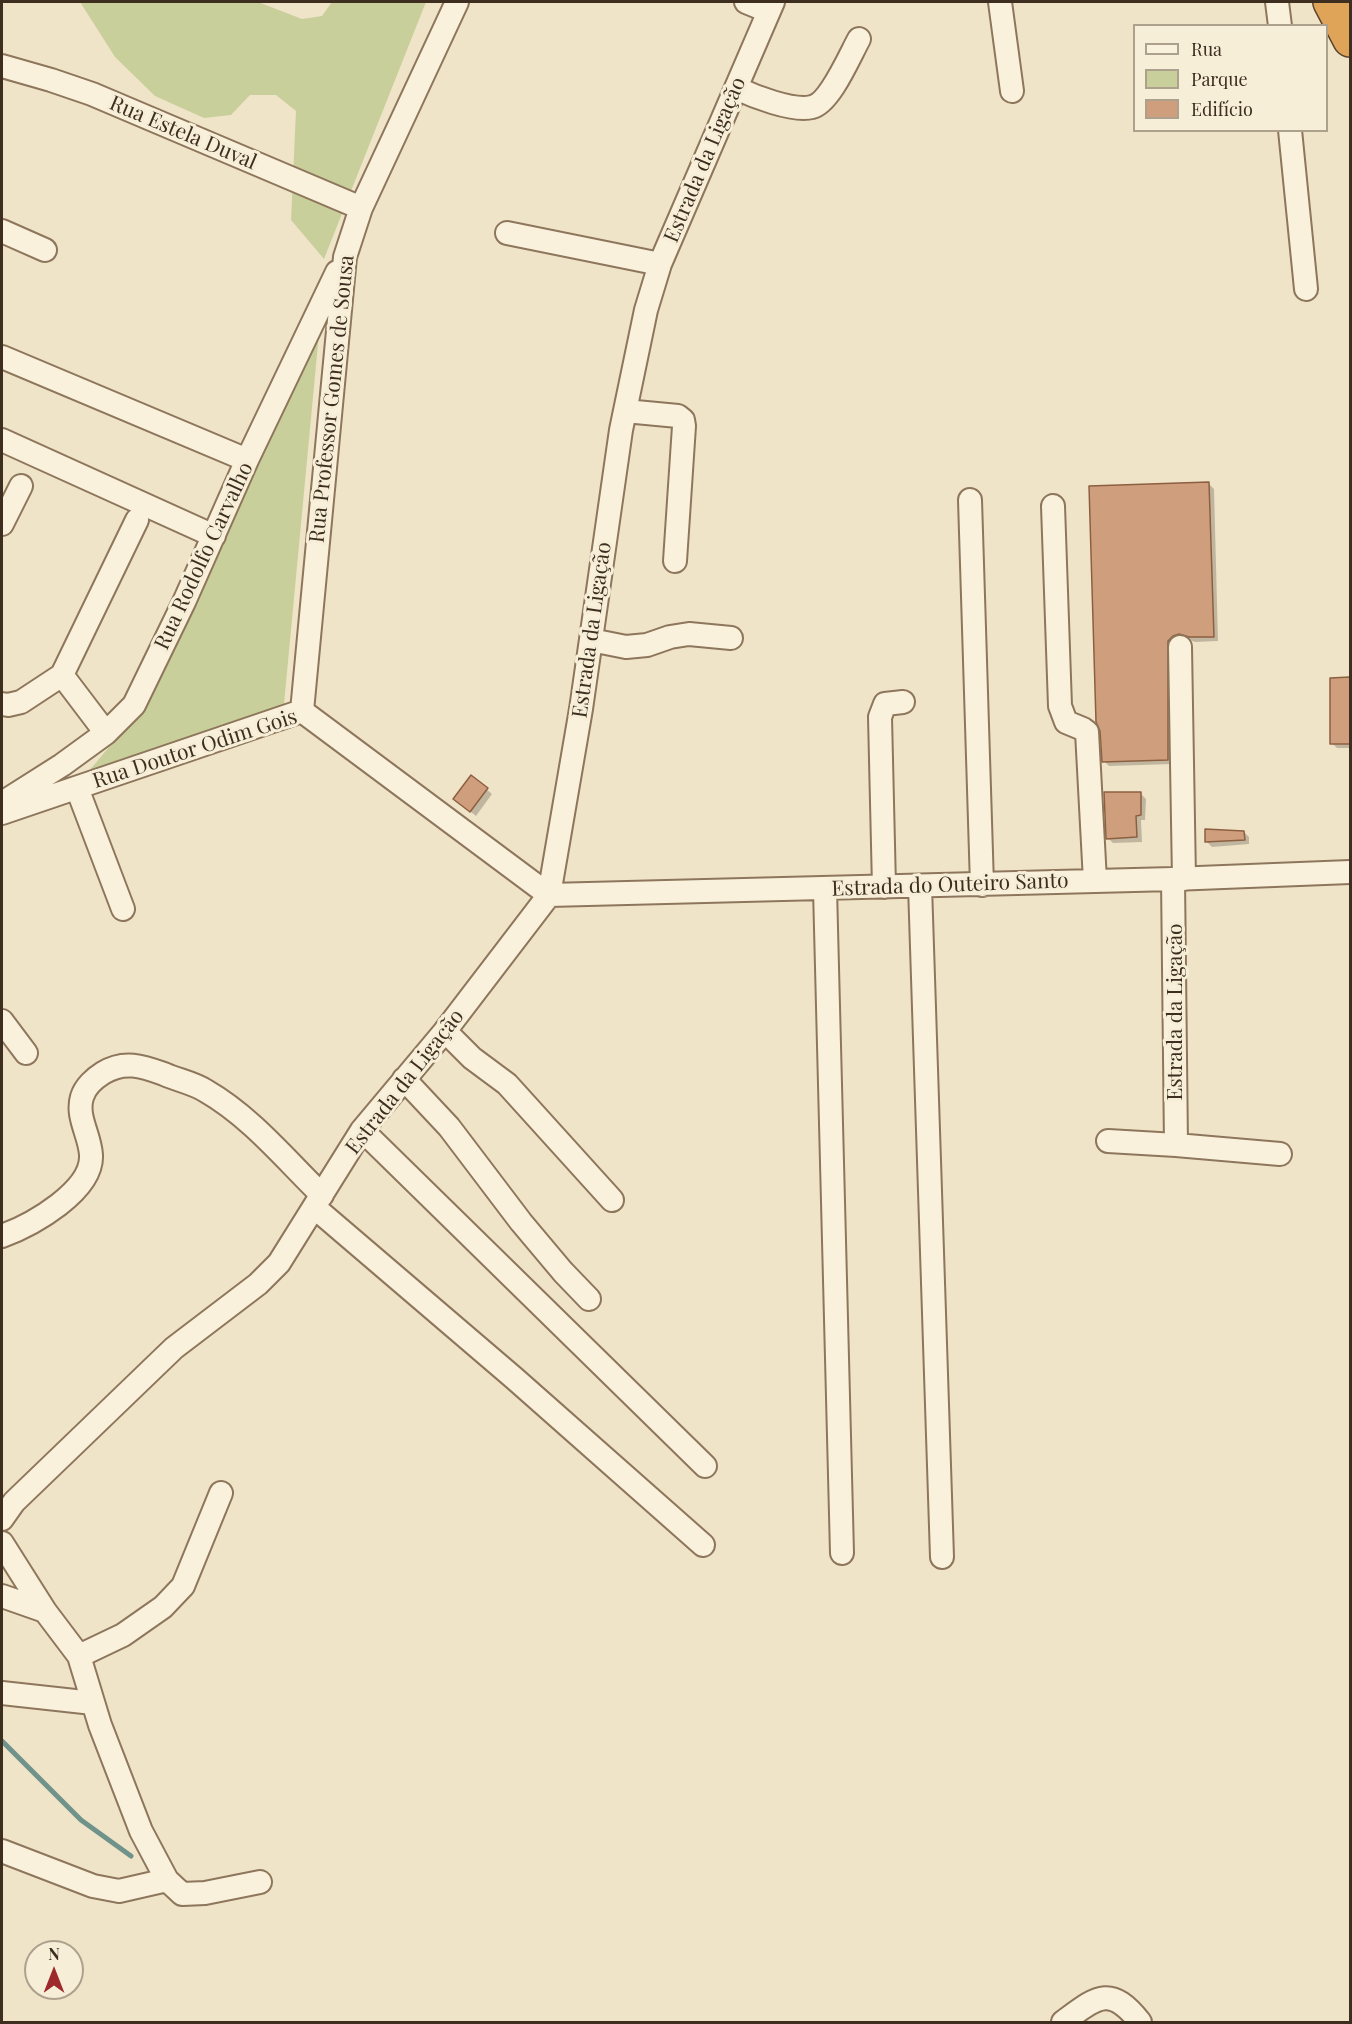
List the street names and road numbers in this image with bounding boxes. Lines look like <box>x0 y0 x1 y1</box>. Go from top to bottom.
street label: Estrada da Ligação <box>659 74 751 246</box>
street label: Rua Estela Duval <box>106 91 260 175</box>
street label: Rua Professor Gomes de Sousa <box>304 254 360 544</box>
street label: Rua Rodolfo Carvalho <box>149 458 259 654</box>
street label: Estrada da Ligação <box>567 541 617 719</box>
street label: Rua Doutor Odim Gois <box>90 704 300 794</box>
street label: Estrada do Outeiro Santo <box>831 868 1069 902</box>
street label: Estrada da Ligação <box>1162 923 1188 1101</box>
street label: Estrada da Ligação <box>341 1004 469 1160</box>

